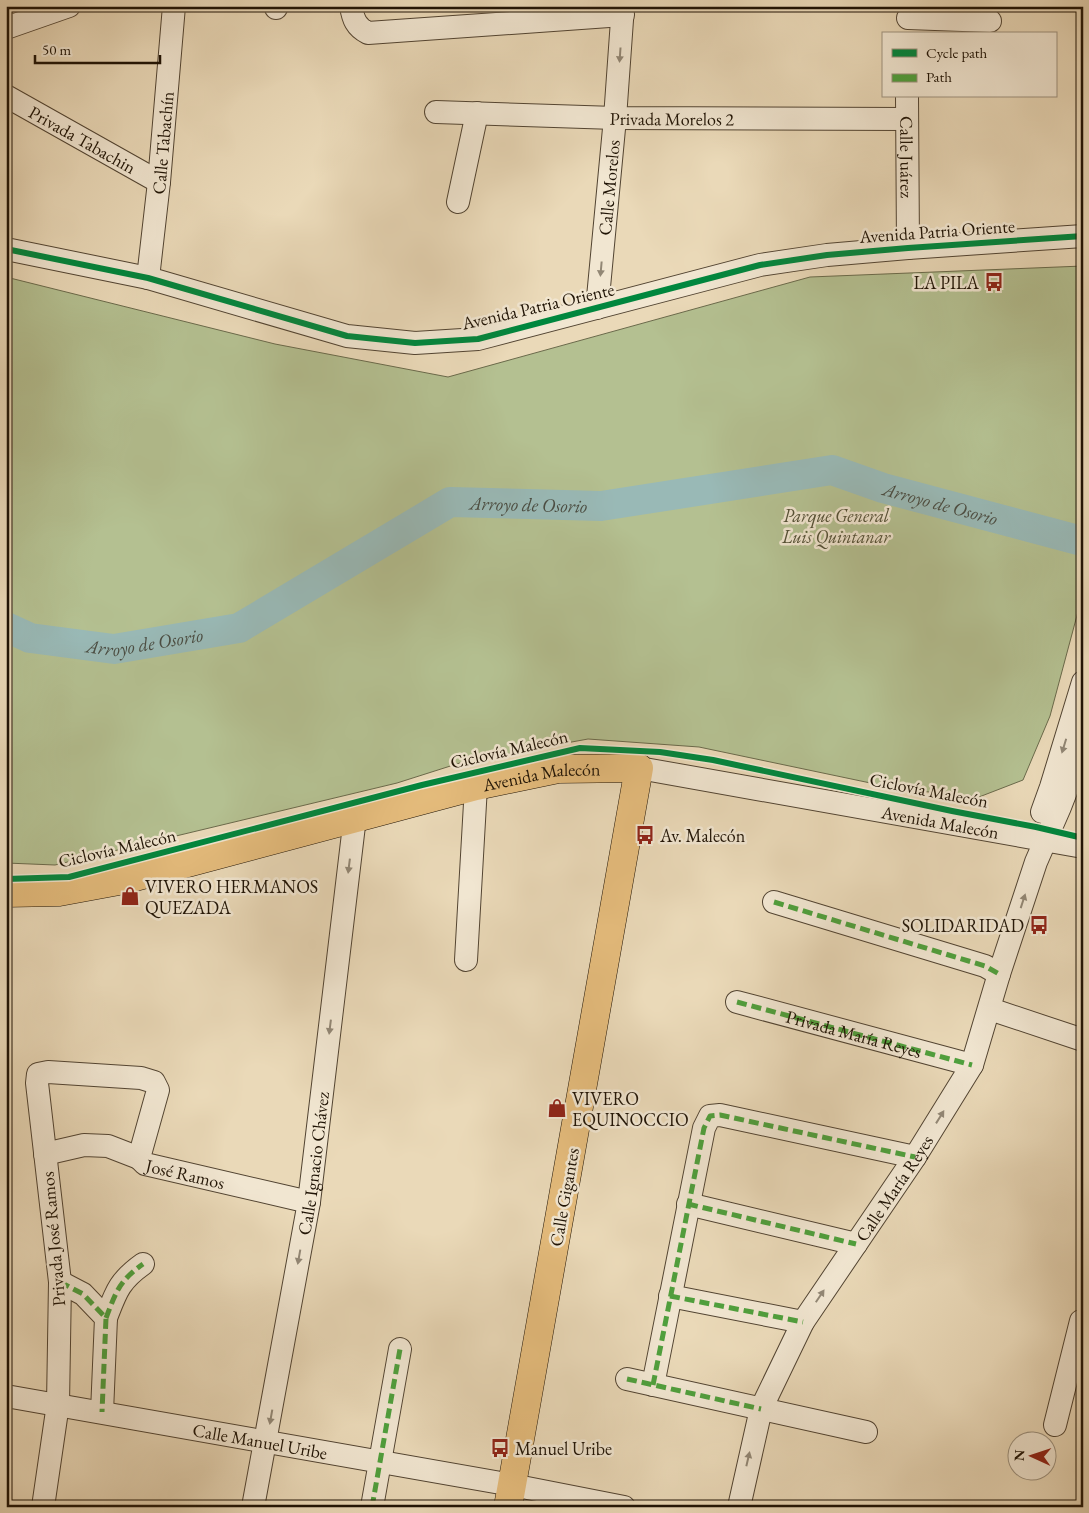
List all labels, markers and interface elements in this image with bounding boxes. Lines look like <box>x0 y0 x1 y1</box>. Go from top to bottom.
scale bar <box>35 32 160 64</box>
legend <box>882 32 1056 98</box>
text: 50 m <box>42 40 71 59</box>
text: Cycle path <box>926 43 988 62</box>
one-way arrow <box>615 47 623 63</box>
text: Path <box>926 67 952 86</box>
street label: Calle Tabachín <box>146 90 178 195</box>
street label: Privada Tabachin <box>25 100 141 179</box>
street label: Privada Morelos 2 <box>609 106 734 130</box>
street label: Calle Juárez <box>896 116 919 198</box>
street label: Calle Morelos <box>592 138 624 236</box>
street label: Avenida Patria Oriente <box>857 214 1016 248</box>
one-way arrow <box>597 261 605 277</box>
place label: LA PILA <box>913 271 980 294</box>
bus stop icon: LA PILA <box>983 271 1005 293</box>
street label: Avenida Patria Oriente <box>458 277 617 335</box>
water label: Arroyo de Osorio <box>878 476 1001 531</box>
water label: Arroyo de Osorio <box>467 490 588 518</box>
park label: Parque General Luis Quintanar <box>781 504 891 549</box>
water label: Arroyo de Osorio <box>83 622 205 662</box>
street label: Ciclovía Malecón <box>448 724 571 774</box>
one-way arrow <box>1059 738 1067 753</box>
street label: Avenida Malecón <box>480 757 601 796</box>
street label: Ciclovía Malecón <box>868 767 991 813</box>
street label: Avenida Malecón <box>879 800 1001 843</box>
street label: Ciclovía Malecón <box>56 823 179 873</box>
bus stop icon: Av. Malecón <box>634 824 656 846</box>
place label: Av. Malecón <box>659 824 746 847</box>
one-way arrow <box>345 858 353 874</box>
place label: VIVERO HERMANOS QUEZADA <box>145 875 318 919</box>
shop icon: VIVERO HERMANOS QUEZADA <box>119 885 141 907</box>
one-way arrow <box>1020 894 1027 909</box>
place label: SOLIDARIDAD <box>902 914 1024 937</box>
bus stop icon: SOLIDARIDAD <box>1028 914 1050 936</box>
street label: Privada María Reyes <box>784 1004 924 1063</box>
one-way arrow <box>326 1019 334 1035</box>
place label: VIVERO EQUINOCCIO <box>572 1087 689 1131</box>
street label: Calle Ignacio Chávez <box>292 1090 334 1237</box>
shop icon: VIVERO EQUINOCCIO <box>546 1097 568 1119</box>
one-way arrow <box>935 1110 944 1123</box>
street label: Calle María Reyes <box>850 1130 938 1246</box>
street label: Calle Gigantes <box>544 1146 584 1248</box>
street label: José Ramos <box>142 1153 227 1194</box>
street label: Privada José Ramos <box>36 1170 70 1307</box>
one-way arrow <box>295 1250 303 1266</box>
one-way arrow <box>815 1289 825 1302</box>
one-way arrow <box>266 1410 274 1426</box>
street label: Calle Manuel Uribe <box>191 1418 329 1464</box>
north arrow <box>1006 1430 1056 1480</box>
bus stop icon: Manuel Uribe <box>489 1437 511 1459</box>
place label: Manuel Uribe <box>515 1437 612 1460</box>
text: N <box>1010 1449 1028 1461</box>
one-way arrow <box>744 1451 752 1467</box>

